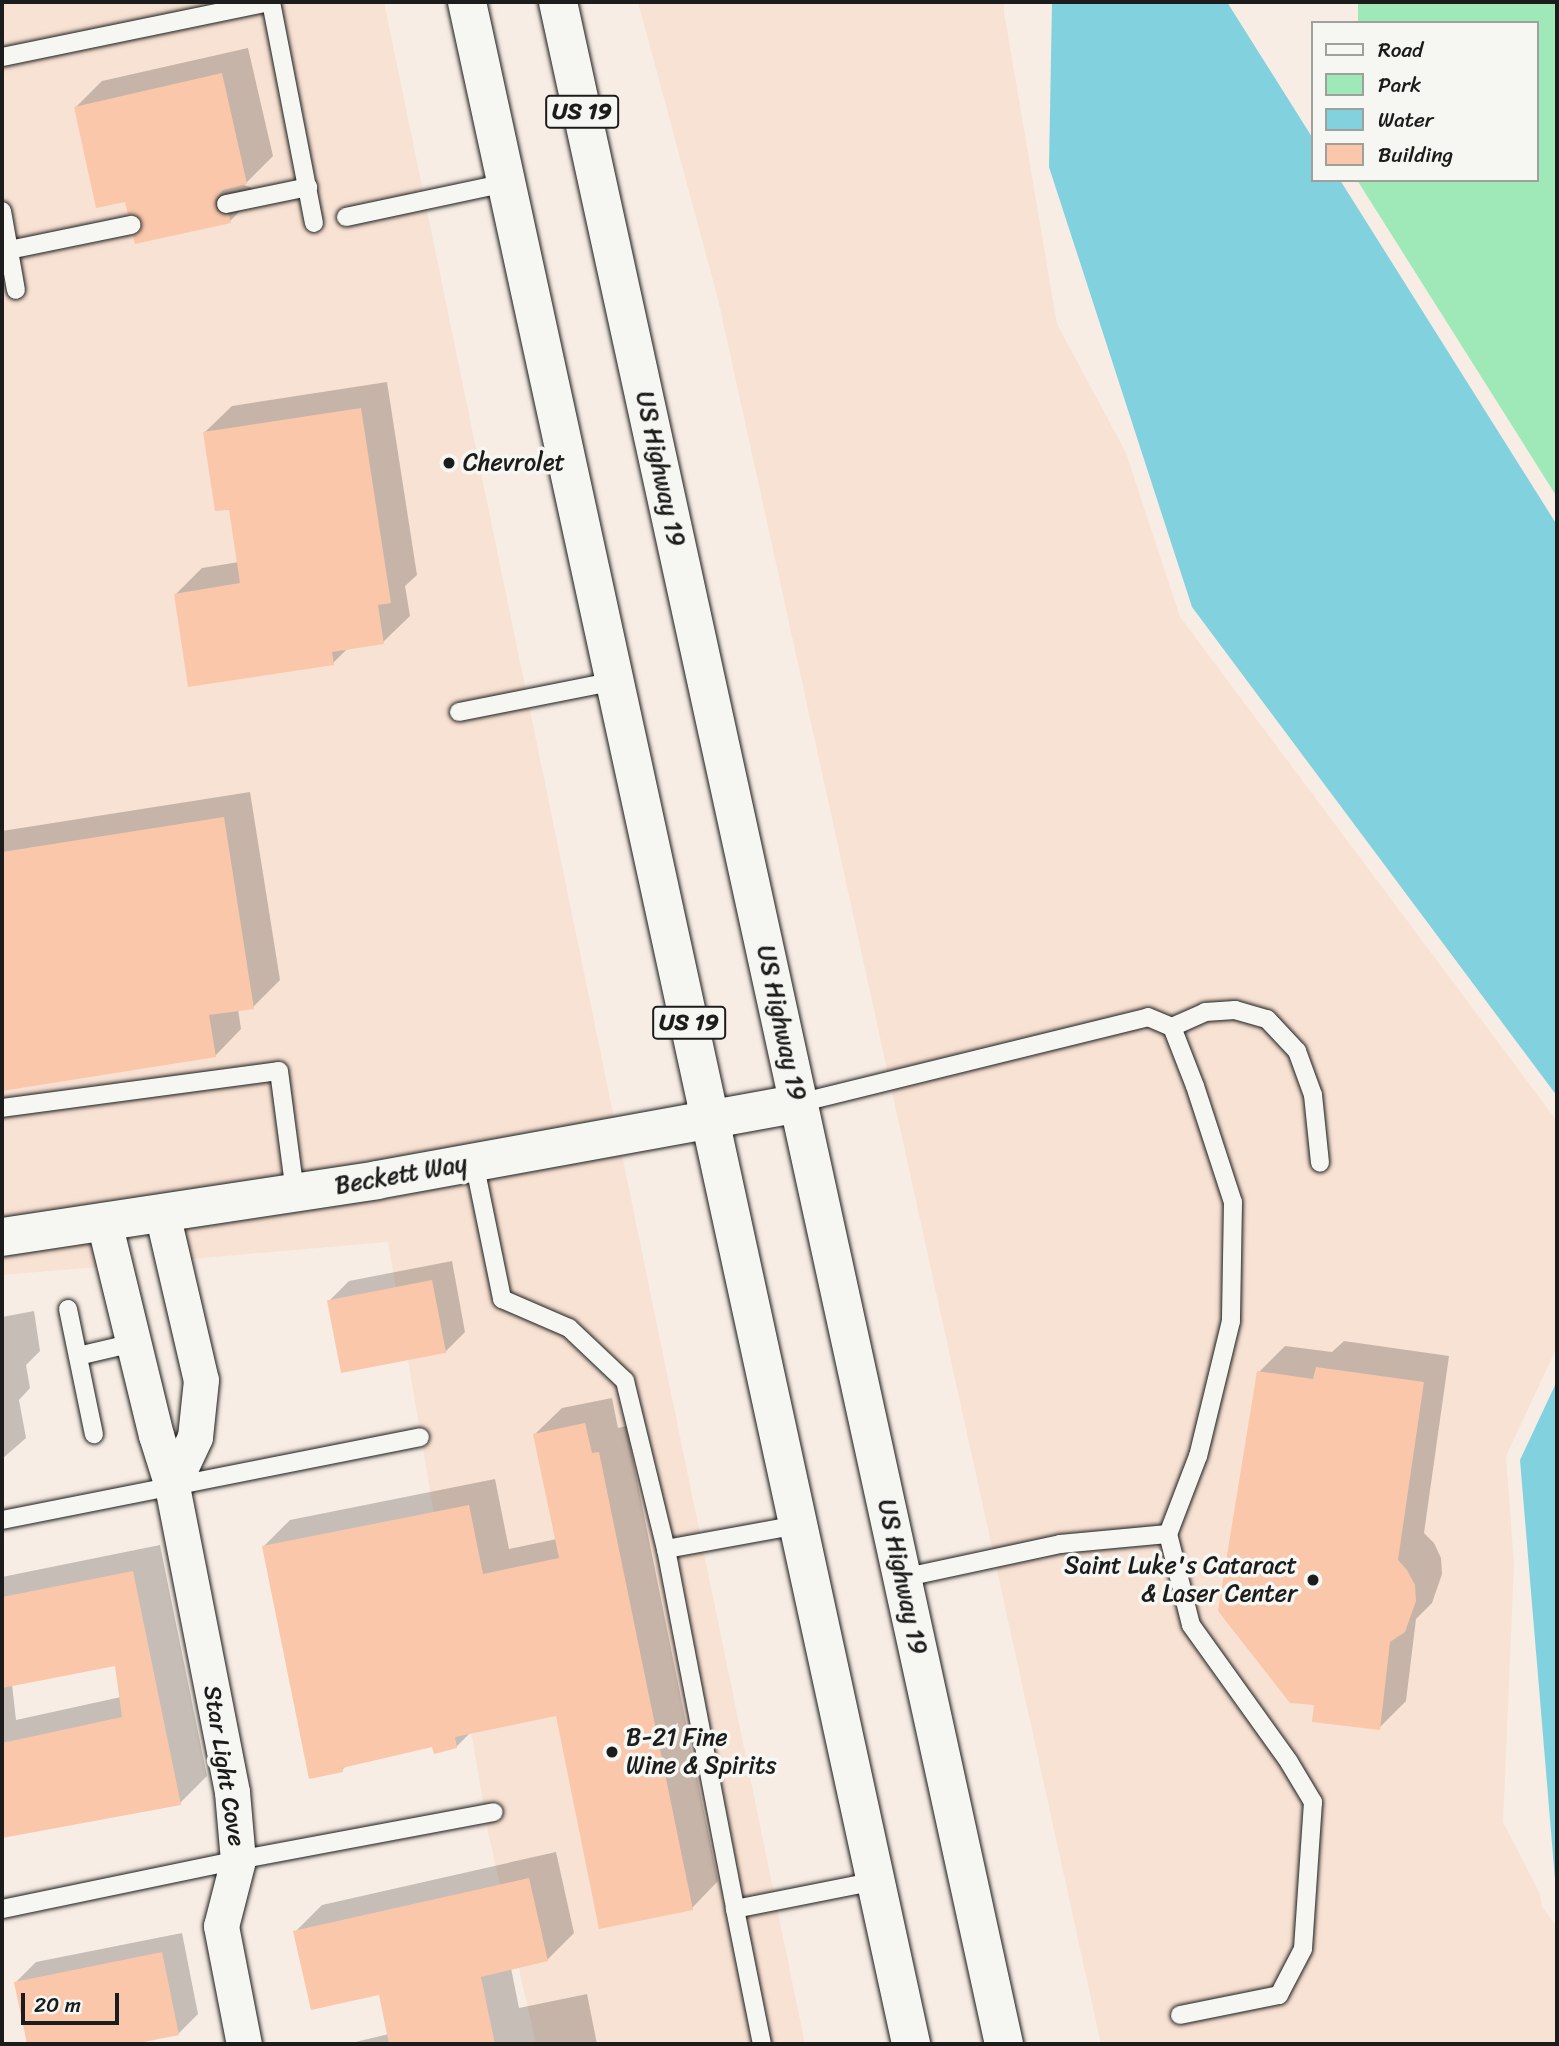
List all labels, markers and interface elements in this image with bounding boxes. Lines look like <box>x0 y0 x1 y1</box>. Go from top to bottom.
legend <box>1310 21 1538 182</box>
text: Road <box>1378 31 1423 69</box>
text: Park <box>1378 66 1421 104</box>
road number: US 19 <box>544 92 620 132</box>
text: Water <box>1378 101 1433 139</box>
text: Building <box>1378 136 1453 174</box>
street label: US Highway 19 <box>630 389 690 549</box>
place label: Chevrolet <box>463 449 565 477</box>
marker: Chevrolet <box>441 455 457 471</box>
street label: US Highway 19 <box>751 943 811 1103</box>
road number: US 19 <box>650 1004 728 1042</box>
street label: Beckett Way <box>333 1149 469 1201</box>
street label: US Highway 19 <box>872 1497 932 1657</box>
place label: Saint Luke's Cataract & Laser Center <box>1064 1552 1297 1608</box>
marker: Saint Luke's Cataract & Laser Center <box>1303 1570 1323 1590</box>
street label: Star Light Cove <box>197 1683 251 1849</box>
place label: B-21 Fine Wine & Spirits <box>626 1724 776 1780</box>
marker: B-21 Fine Wine & Spirits <box>604 1744 620 1760</box>
scale bar <box>24 1980 122 2024</box>
text: 20 m <box>34 1986 81 2024</box>

